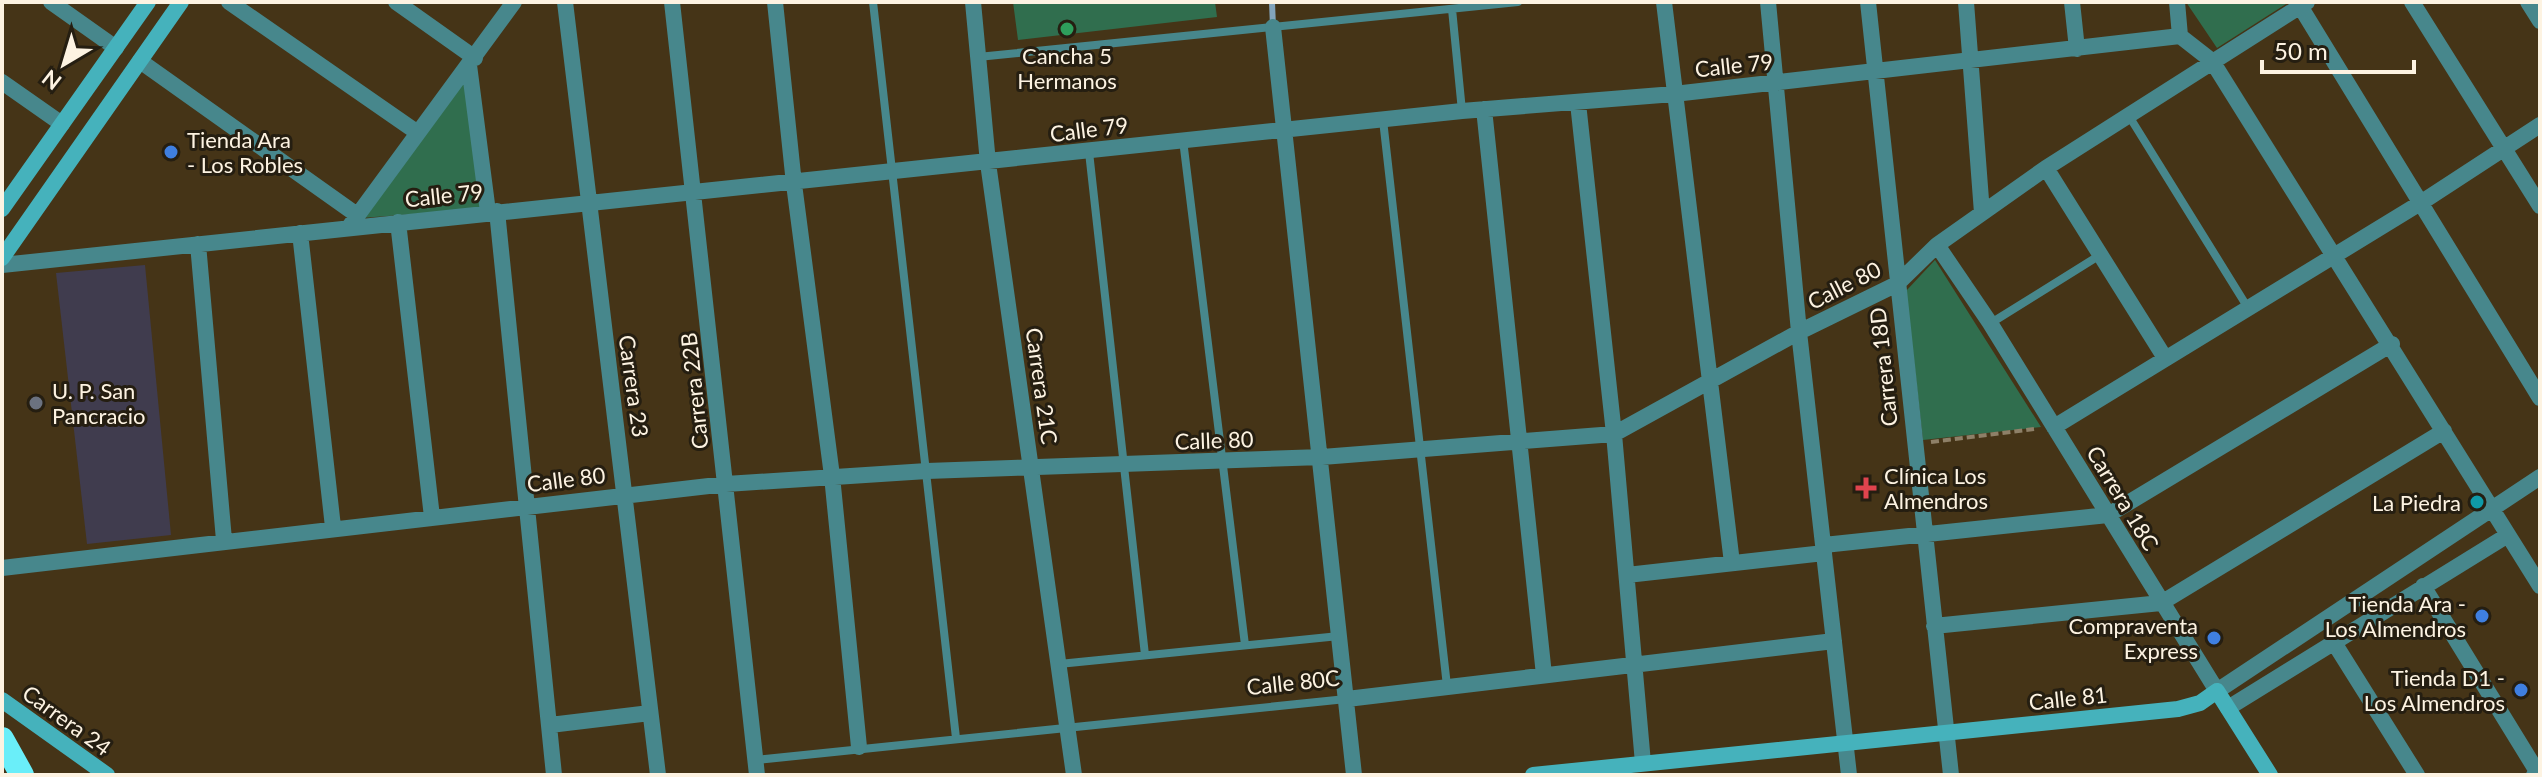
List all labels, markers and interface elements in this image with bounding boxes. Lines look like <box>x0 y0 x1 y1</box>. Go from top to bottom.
marker: Cancha 5 Hermanos <box>1058 20 1076 38</box>
north arrow <box>24 24 104 104</box>
scale bar <box>2262 24 2414 74</box>
text: 50 m <box>2274 36 2328 65</box>
place label: Cancha 5 Hermanos <box>1017 42 1117 94</box>
street label: Calle 79 <box>1693 47 1775 83</box>
text: N <box>36 64 66 96</box>
street label: Calle 79 <box>1048 111 1130 147</box>
place label: Tienda Ara - Los Robles <box>187 126 303 178</box>
marker: Tienda Ara - Los Robles <box>162 143 180 161</box>
street label: Calle 79 <box>403 177 485 213</box>
street label: Calle 80 <box>1803 255 1885 315</box>
street label: Carrera 18D <box>1863 306 1903 428</box>
street label: Carrera 21C <box>1020 326 1064 446</box>
street label: Carrera 22B <box>674 331 714 451</box>
street label: Carrera 23 <box>613 333 655 439</box>
place label: U. P. San Pancracio <box>52 377 146 429</box>
marker: U. P. San Pancracio <box>27 394 45 412</box>
street label: Calle 80 <box>1174 425 1254 455</box>
street label: Carrera 18C <box>2081 441 2165 556</box>
street label: Calle 80 <box>525 461 607 497</box>
place label: Clínica Los Almendros <box>1884 462 1988 514</box>
marker: Clínica Los Almendros <box>1855 477 1877 499</box>
place label: La Piedra <box>2372 489 2461 516</box>
marker: La Piedra <box>2468 493 2486 511</box>
place label: Tienda Ara - Los Almendros <box>2325 590 2466 642</box>
marker: Tienda Ara - Los Almendros <box>2473 607 2491 625</box>
place label: Compraventa Express <box>2068 612 2198 664</box>
marker: Compraventa Express <box>2205 629 2223 647</box>
street label: Calle 80C <box>1245 664 1341 700</box>
place label: Tienda D1 - Los Almendros <box>2364 664 2505 716</box>
street label: Carrera 24 <box>18 679 117 761</box>
street label: Calle 81 <box>2027 680 2109 716</box>
marker: Tienda D1 - Los Almendros <box>2512 681 2530 699</box>

